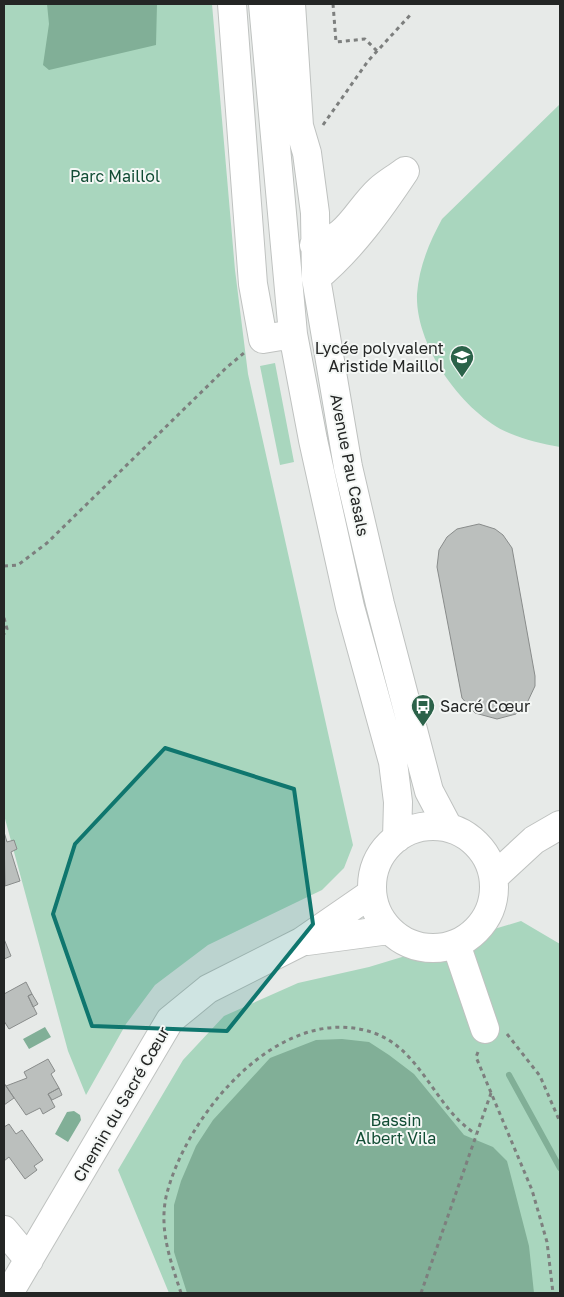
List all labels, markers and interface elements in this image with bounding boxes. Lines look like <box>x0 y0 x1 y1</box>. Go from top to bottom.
park label: Parc Maillol <box>70 166 160 186</box>
place label: Lycée polyvalent Aristide Maillol <box>315 338 444 376</box>
school or university icon: Lycée polyvalent Aristide Maillol <box>449 344 475 378</box>
street label: Avenue Pau Casals <box>326 392 374 538</box>
bus stop icon: Sacré Cœur <box>410 693 436 727</box>
place label: Sacré Cœur <box>440 696 530 716</box>
street label: Chemin du Sacré Cœur <box>68 1023 174 1185</box>
park label: Bassin Albert Vila <box>356 1110 436 1148</box>

